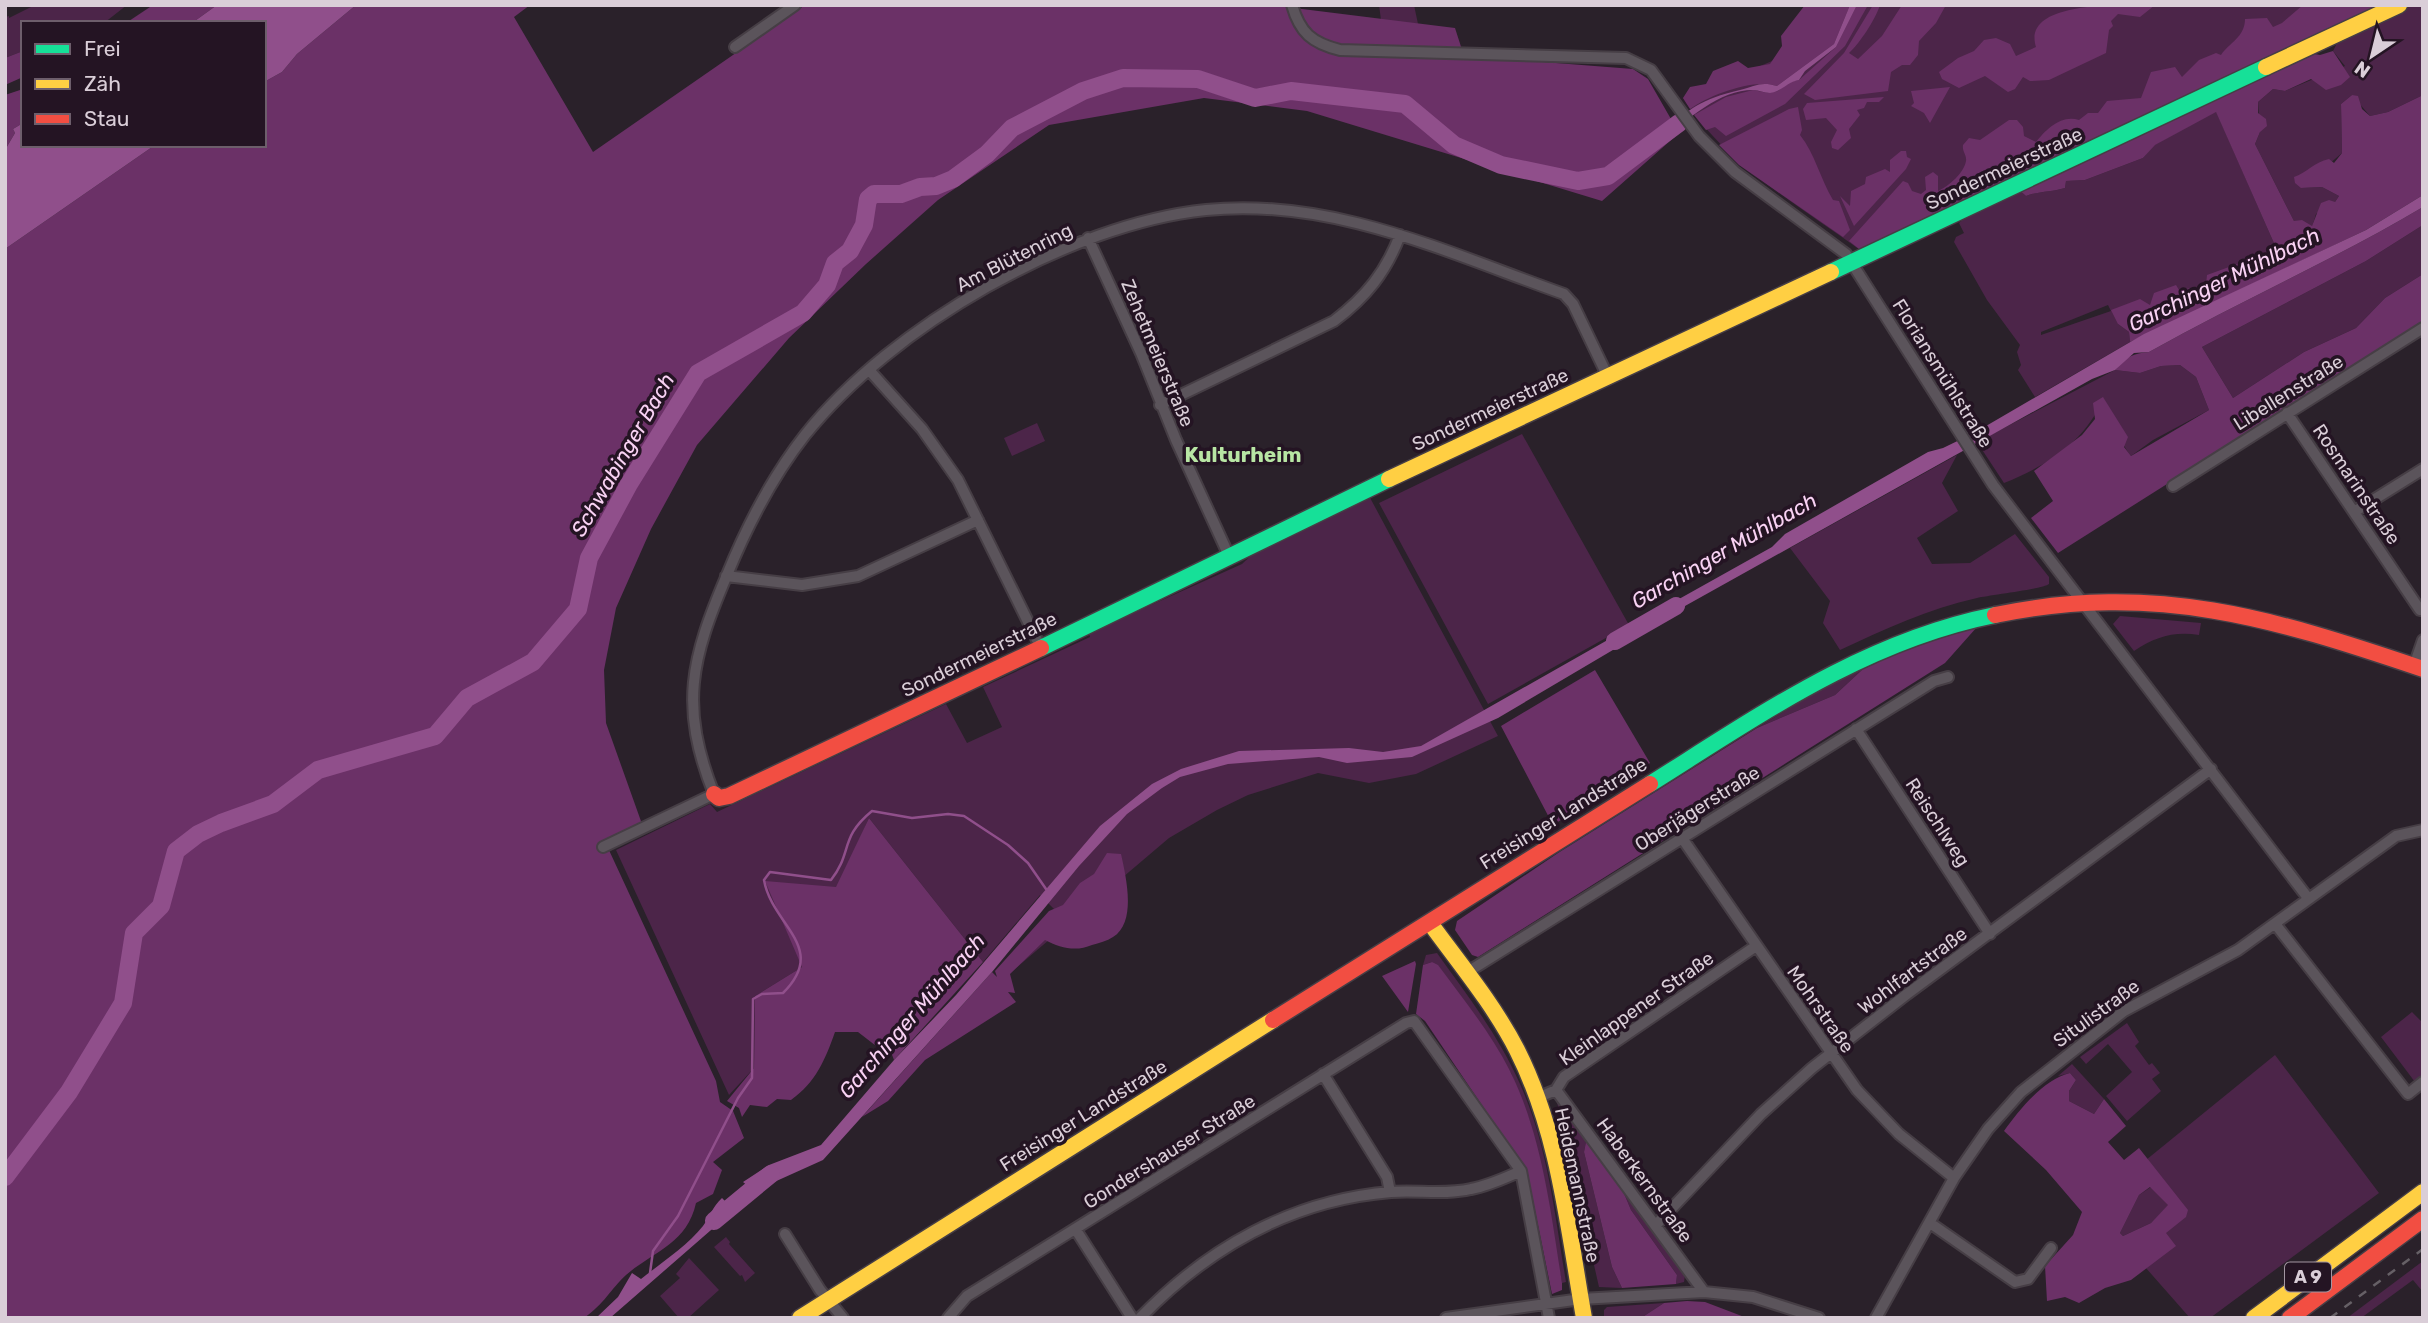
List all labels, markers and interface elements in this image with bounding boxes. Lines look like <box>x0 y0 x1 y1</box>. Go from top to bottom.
legend <box>21 21 266 147</box>
north arrow <box>2337 21 2407 91</box>
text: Frei <box>84 36 121 61</box>
text: N <box>2350 56 2375 83</box>
text: Zäh <box>84 71 121 96</box>
text: Stau <box>84 106 130 131</box>
street label: Sondermeierstraße <box>1922 122 2086 215</box>
street label: Am Blütenring <box>952 218 1076 297</box>
water label: Garchinger Mühlbach <box>2124 222 2324 337</box>
street label: Zehetmeierstraße <box>1116 276 1199 430</box>
street label: Floriansmühlstraße <box>1887 295 1998 452</box>
street label: Libellenstraße <box>2229 350 2347 435</box>
street label: Sondermeierstraße <box>1408 363 1572 456</box>
water label: Schwabinger Bach <box>566 369 679 541</box>
street label: Rosmarinstraße <box>2308 420 2405 549</box>
district label: Kulturheim <box>1184 442 1302 467</box>
water label: Garchinger Mühlbach <box>1626 487 1821 614</box>
street label: Sondermeierstraße <box>898 607 1061 702</box>
street label: Freisinger Landstraße <box>1475 753 1651 874</box>
street label: Oberjägerstraße <box>1631 761 1764 856</box>
street label: Reischlweg <box>1900 774 1975 871</box>
street label: Wohlfartstraße <box>1853 922 1971 1019</box>
water label: Garchinger Mühlbach <box>833 928 990 1103</box>
street label: Kleinlappener Straße <box>1555 946 1718 1070</box>
street label: Mohrstraße <box>1782 961 1859 1057</box>
street label: Situlistraße <box>2049 974 2144 1052</box>
street label: Freisinger Landstraße <box>995 1055 1171 1176</box>
street label: Gondershauser Straße <box>1079 1089 1259 1214</box>
street label: Heidemannstraße <box>1550 1106 1605 1265</box>
street label: Haberkernstraße <box>1592 1113 1698 1247</box>
road number: A 9 <box>2285 1262 2331 1292</box>

